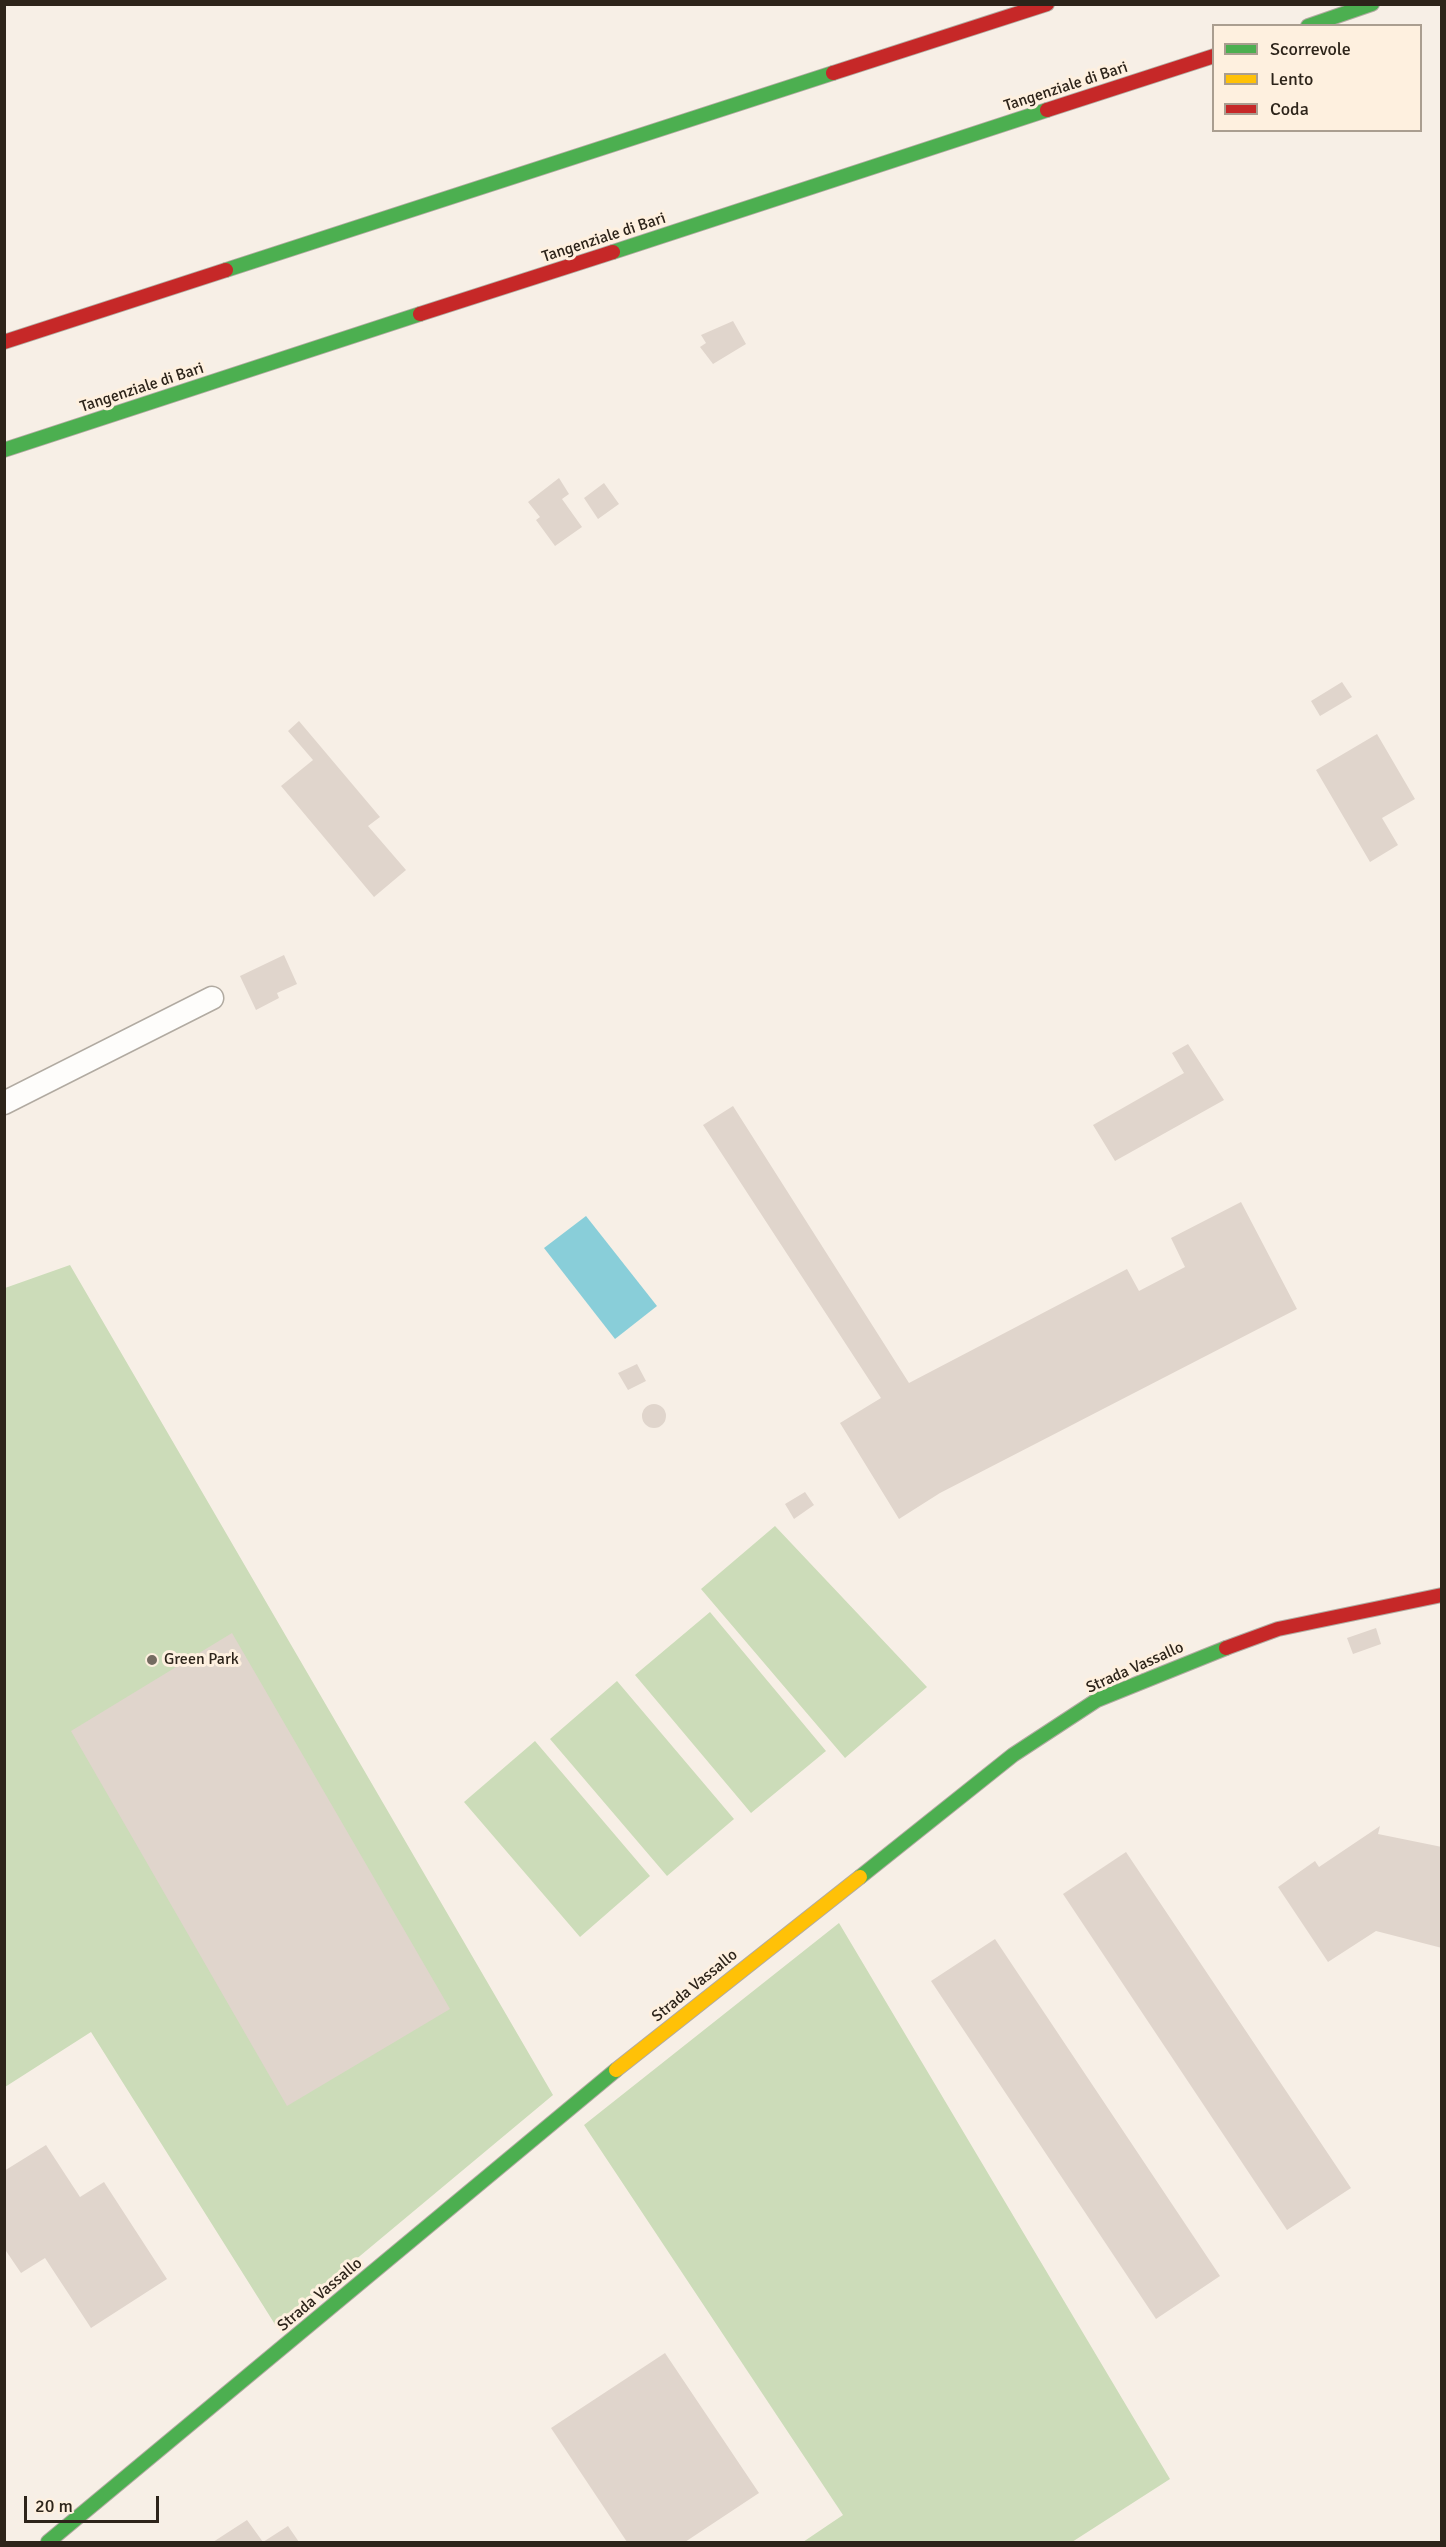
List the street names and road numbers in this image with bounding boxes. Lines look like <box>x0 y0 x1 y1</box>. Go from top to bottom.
street label: Tangenziale di Bari <box>1002 58 1130 116</box>
street label: Tangenziale di Bari <box>540 209 668 267</box>
street label: Tangenziale di Bari <box>78 359 206 417</box>
street label: Strada Vassallo <box>1083 1638 1187 1698</box>
street label: Strada Vassallo <box>648 1946 742 2026</box>
street label: Strada Vassallo <box>274 2254 366 2336</box>

